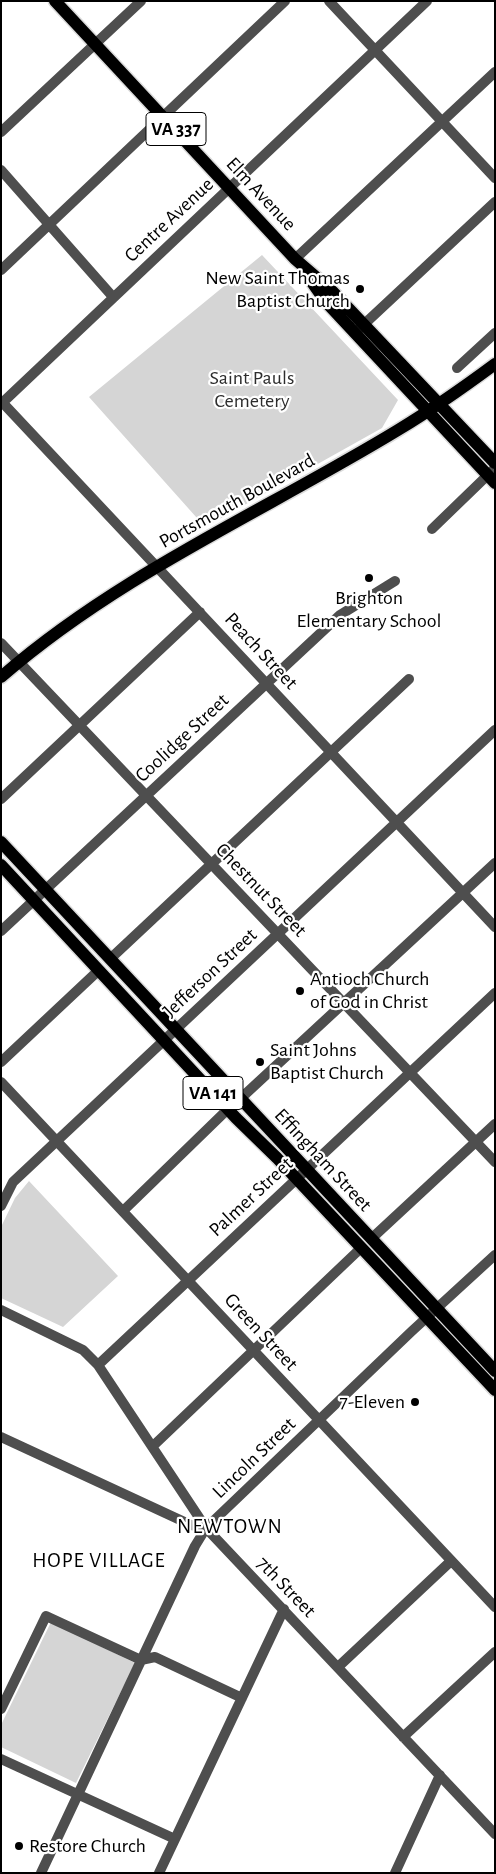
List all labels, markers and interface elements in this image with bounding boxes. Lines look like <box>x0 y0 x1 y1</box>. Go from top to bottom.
road number: VA 337 <box>146 112 206 146</box>
street label: Elm Avenue <box>221 152 301 236</box>
street label: Centre Avenue <box>119 173 219 267</box>
place label: New Saint Thomas Baptist Church <box>205 266 350 313</box>
marker: New Saint Thomas Baptist Church <box>354 283 366 295</box>
park label: Saint Pauls Cemetery <box>210 366 294 413</box>
street label: Portsmouth Boulevard <box>155 448 319 554</box>
marker: Brighton Elementary School <box>363 572 375 584</box>
place label: Brighton Elementary School <box>297 586 441 633</box>
street label: Peach Street <box>219 608 303 694</box>
street label: Coolidge Street <box>130 689 234 787</box>
street label: Chestnut Street <box>210 838 312 942</box>
street label: Jefferson Street <box>158 923 262 1023</box>
place label: Antioch Church of God in Christ <box>310 967 429 1014</box>
marker: Antioch Church of God in Christ <box>294 985 306 997</box>
place label: Saint Johns Baptist Church <box>270 1038 384 1085</box>
marker: Saint Johns Baptist Church <box>254 1056 266 1068</box>
road number: VA 141 <box>183 1076 243 1110</box>
street label: Effingham Street <box>269 1103 377 1217</box>
street label: Palmer Street <box>204 1152 298 1242</box>
street label: Green Street <box>219 1288 303 1376</box>
place label: 7-Eleven <box>340 1390 405 1414</box>
marker: 7-Eleven <box>409 1396 421 1408</box>
street label: Lincoln Street <box>207 1412 301 1504</box>
district label: NEWTOWN <box>176 1514 284 1540</box>
district label: HOPE VILLAGE <box>31 1548 167 1574</box>
street label: 7th Street <box>251 1552 321 1622</box>
place label: Restore Church <box>29 1834 146 1858</box>
marker: Restore Church <box>13 1840 25 1852</box>

